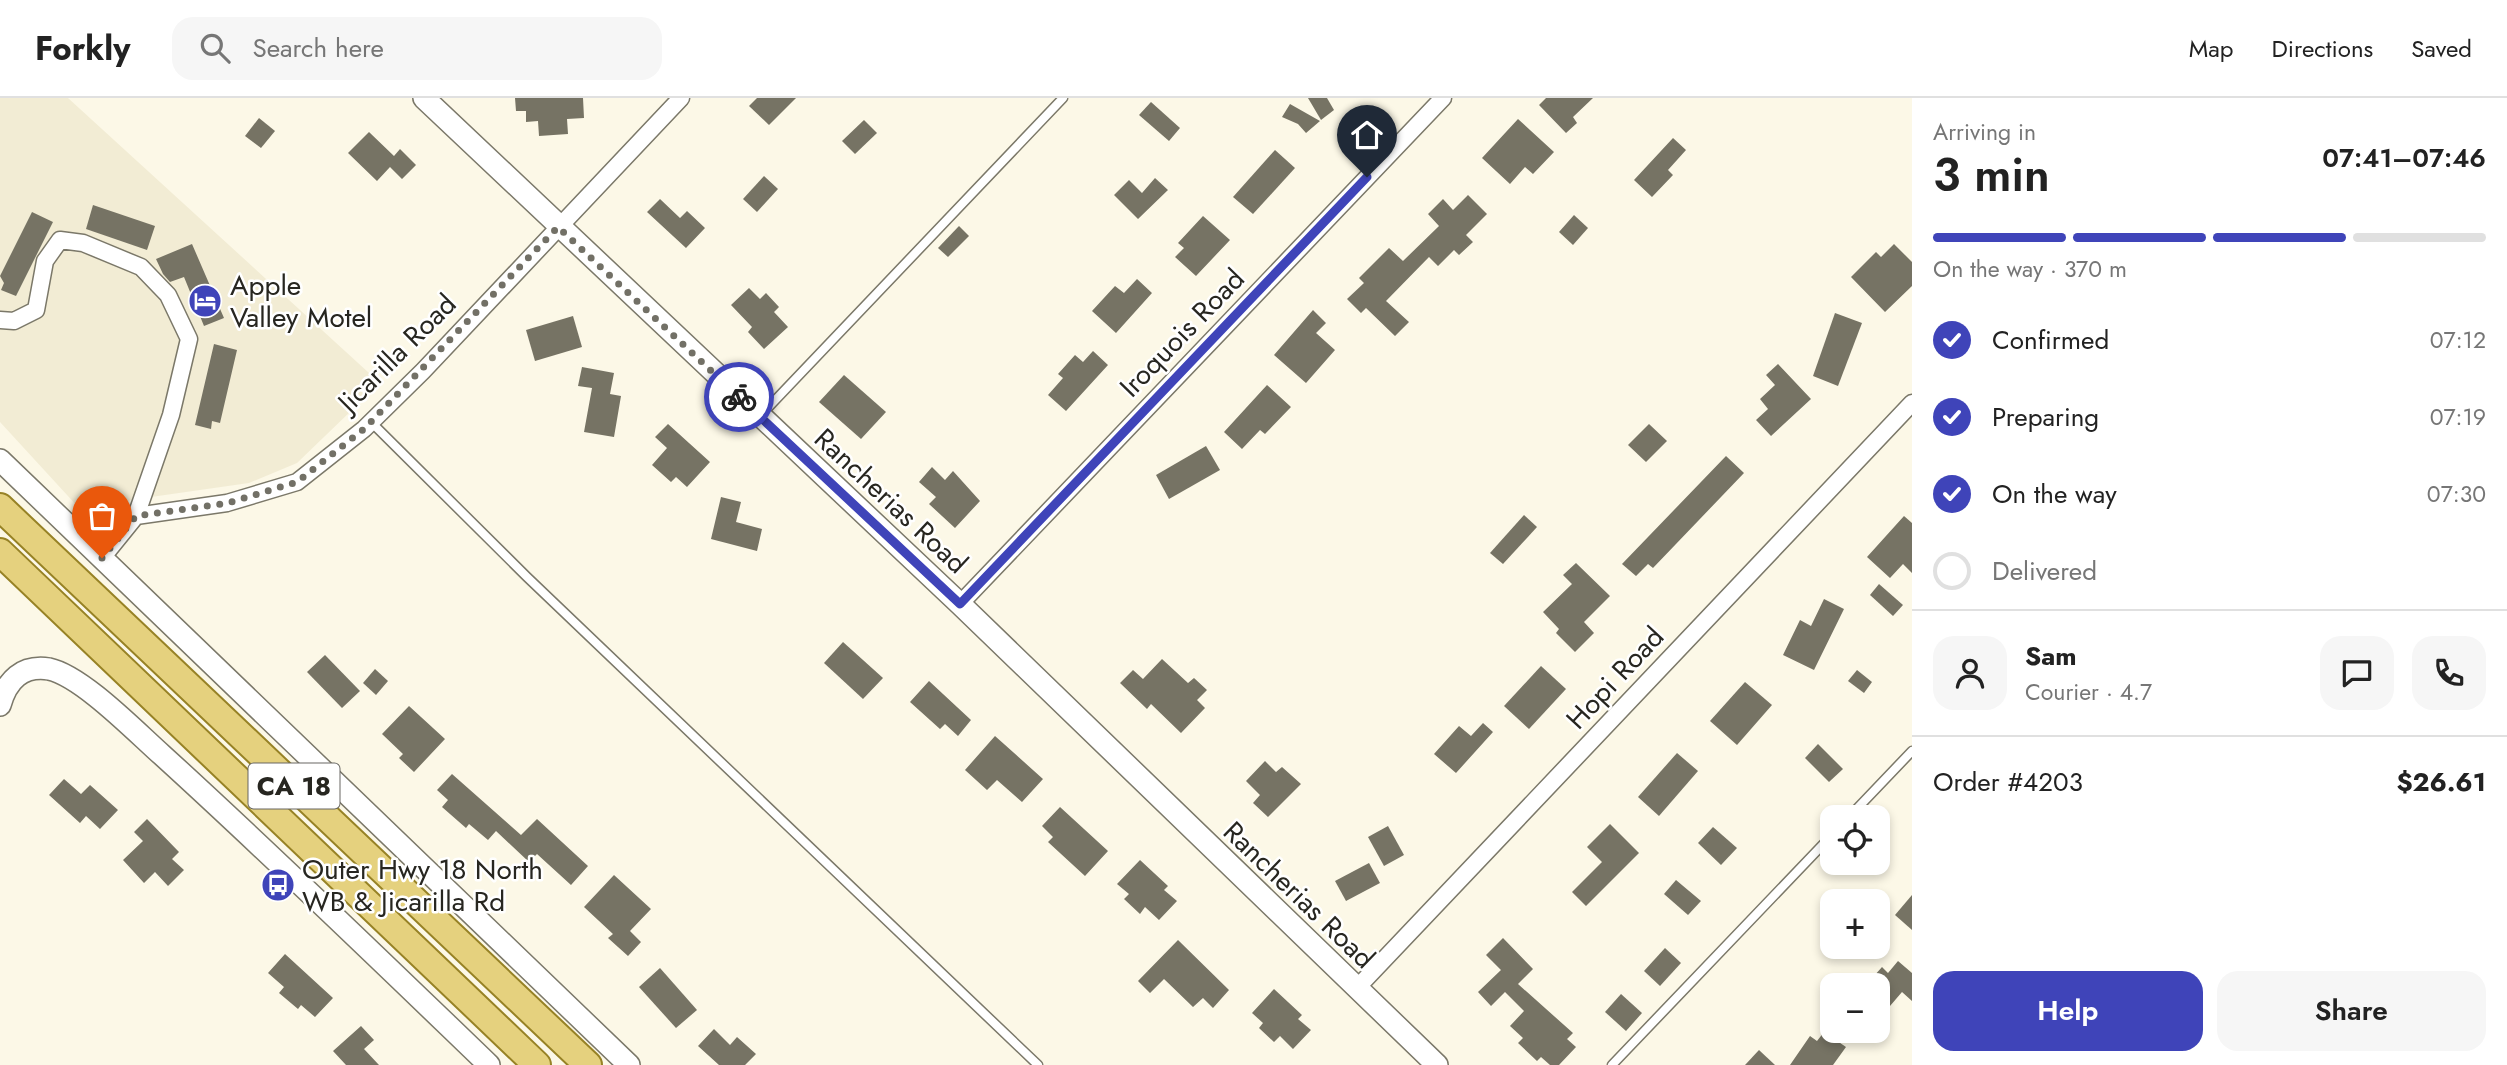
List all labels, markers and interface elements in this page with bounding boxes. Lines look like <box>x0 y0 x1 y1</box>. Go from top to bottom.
search box <box>172 17 662 80</box>
text: Forkly <box>35 25 130 72</box>
icon: search <box>196 29 234 67</box>
text: Search here <box>252 29 384 67</box>
text: Map <box>2189 31 2234 66</box>
text: Directions <box>2272 31 2373 66</box>
text: Saved <box>2411 31 2472 66</box>
pin <box>1337 105 1397 177</box>
text: Arriving in <box>1933 115 2036 149</box>
icon: home <box>1348 116 1386 154</box>
text: 07:41–07:46 <box>2322 139 2486 177</box>
text: 3 min <box>1933 142 2050 208</box>
text: On the way · 370 m <box>1933 252 2127 286</box>
street label: Iroquois Road <box>1110 260 1254 406</box>
place label: Apple Valley Motel <box>230 265 372 338</box>
hotel icon: Apple Valley Motel <box>186 282 224 320</box>
street label: Jicarilla Road <box>326 284 466 424</box>
icon: check <box>1933 321 1971 359</box>
text: Confirmed <box>1992 321 2109 359</box>
text: 07:12 <box>2430 323 2486 357</box>
courier <box>704 362 774 432</box>
icon: bike <box>720 378 758 416</box>
icon: check <box>1933 398 1971 436</box>
text: Preparing <box>1992 398 2099 436</box>
text: 07:19 <box>2430 400 2486 434</box>
street label: Rancherias Road <box>805 419 977 583</box>
icon: check <box>1933 475 1971 513</box>
text: On the way <box>1992 475 2117 513</box>
text: 07:30 <box>2427 477 2486 511</box>
pin <box>72 486 132 558</box>
icon: bag <box>83 497 121 535</box>
text: Delivered <box>1992 552 2097 590</box>
street label: Hopi Road <box>1557 617 1673 739</box>
button: person <box>1933 636 2007 710</box>
button: chat <box>2320 636 2394 710</box>
button: phone <box>2412 636 2486 710</box>
text: Sam <box>2025 637 2077 675</box>
text: Courier · 4.7 <box>2025 675 2152 709</box>
text: Order #4203 <box>1933 763 2083 801</box>
text: $26.61 <box>2396 763 2486 801</box>
road number: CA 18 <box>248 764 340 808</box>
map controls <box>1820 805 1890 1043</box>
button: locate <box>1820 805 1890 875</box>
street label: Rancherias Road <box>1214 812 1384 978</box>
place label: Outer Hwy 18 North WB & Jicarilla Rd <box>302 849 543 922</box>
bus stop icon: Outer Hwy 18 North WB & Jicarilla Rd <box>259 866 297 904</box>
button: + <box>1820 889 1890 959</box>
button: Help <box>1933 971 2203 1051</box>
button: Share <box>2217 971 2486 1051</box>
button: − <box>1820 973 1890 1043</box>

